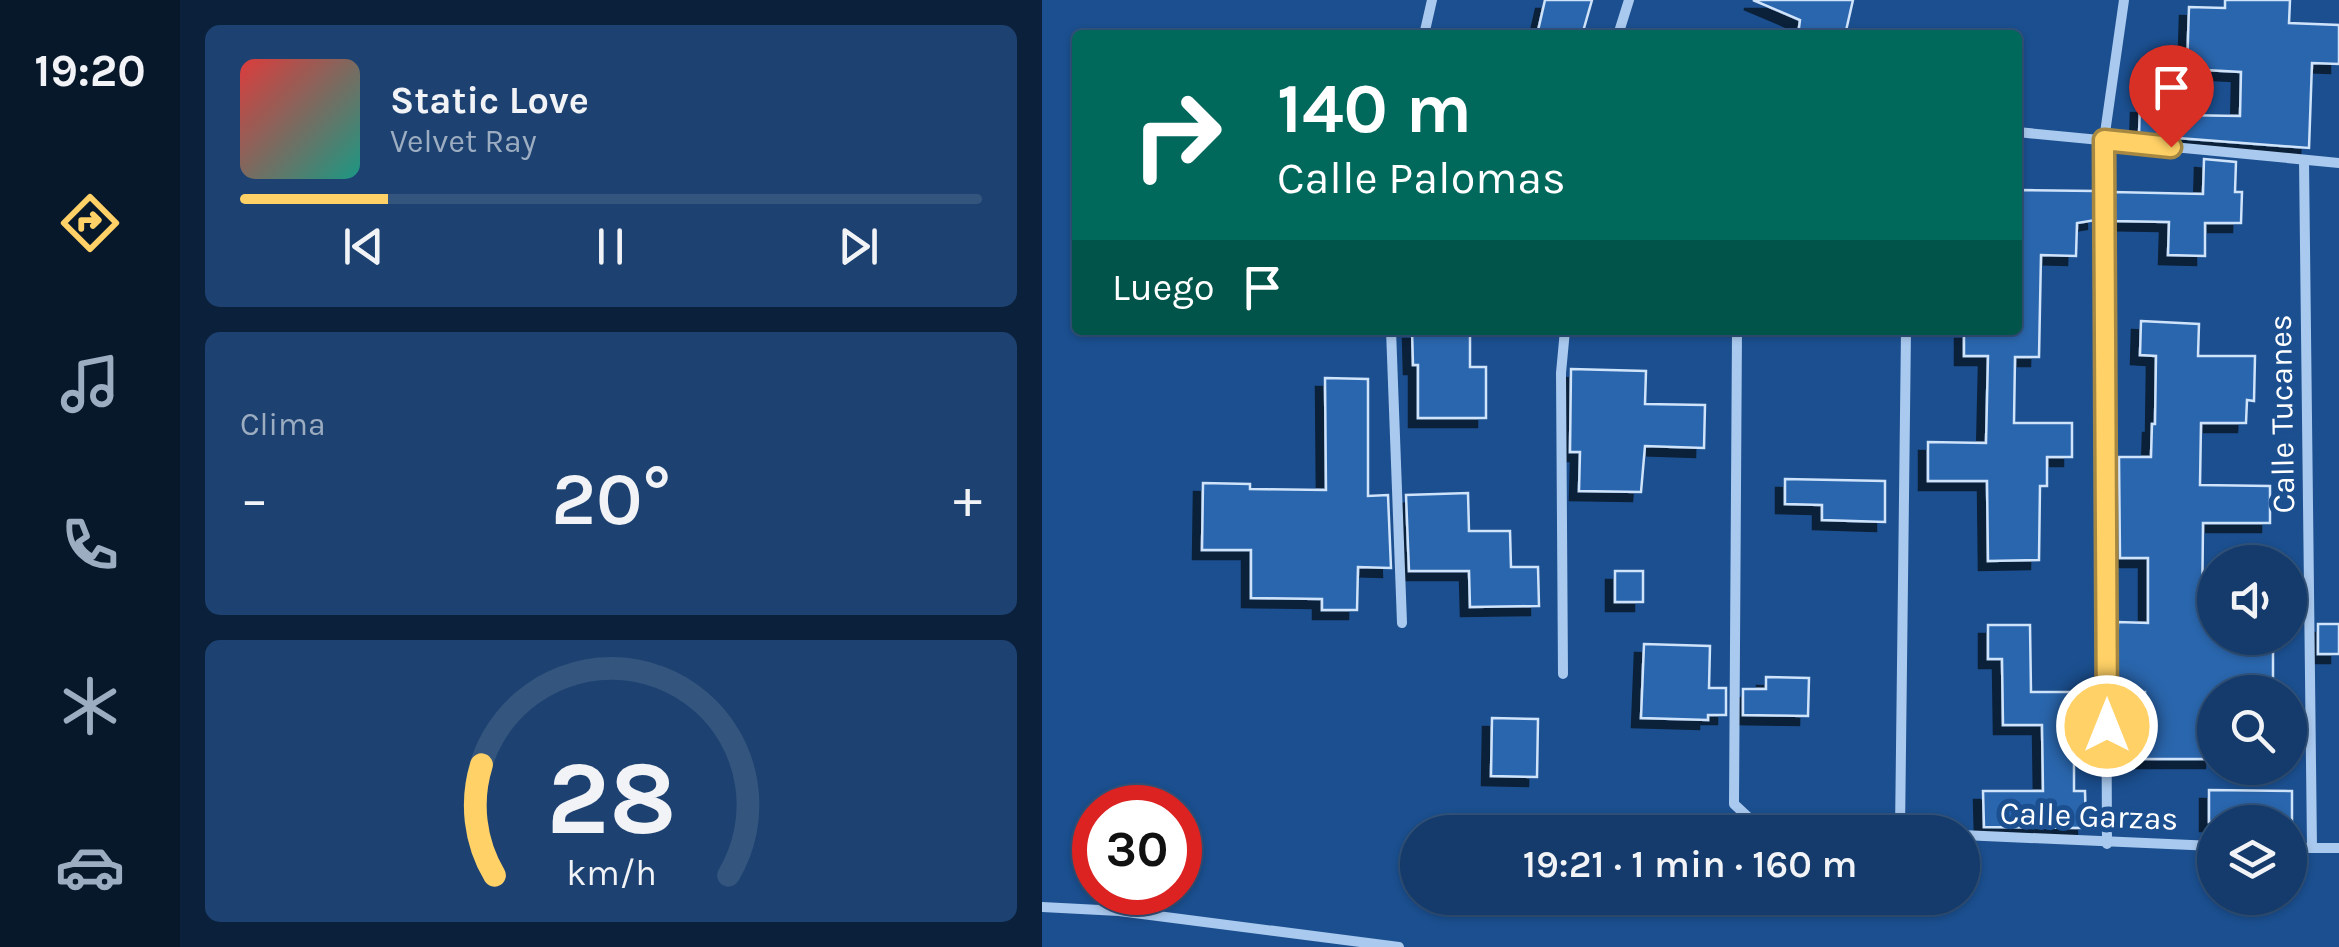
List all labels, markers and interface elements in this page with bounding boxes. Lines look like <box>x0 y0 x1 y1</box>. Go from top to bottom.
text: 19:20 <box>34 45 146 97</box>
pin <box>2129 45 2214 148</box>
icon: arrive <box>2144 60 2199 115</box>
text: 140 m <box>1277 68 1472 150</box>
icon: right <box>1112 70 1242 200</box>
text: Static Love <box>390 78 589 123</box>
text: Velvet Ray <box>390 123 537 160</box>
text: Calle Palomas <box>1277 152 1566 204</box>
icon: directions <box>55 188 125 258</box>
icon: previous <box>336 219 391 274</box>
icon: pause <box>583 219 638 274</box>
icon: next <box>831 219 886 274</box>
icon: arrive <box>1235 260 1290 315</box>
text: Luego <box>1112 265 1215 310</box>
street label: Calle Tucanes <box>2262 314 2302 514</box>
icon: music <box>55 349 125 419</box>
text: Clima <box>240 406 326 443</box>
text: 20° <box>551 455 671 543</box>
text: − <box>240 467 269 531</box>
text: + <box>953 467 982 531</box>
icon: phone <box>55 510 125 580</box>
map controls <box>2197 545 2307 915</box>
button: sound <box>2197 545 2307 655</box>
icon: climate <box>55 671 125 741</box>
position arrow <box>2055 674 2159 778</box>
button: search <box>2197 675 2307 785</box>
text: 28 <box>546 738 676 859</box>
speed limit sign: 30 <box>1072 785 1202 915</box>
street label: Calle Garzas <box>1999 794 2179 838</box>
button: layers <box>2197 805 2307 915</box>
icon: car <box>55 832 125 902</box>
text: 19:21 · 1 min · 160 m <box>1523 842 1857 887</box>
text: km/h <box>566 852 656 894</box>

